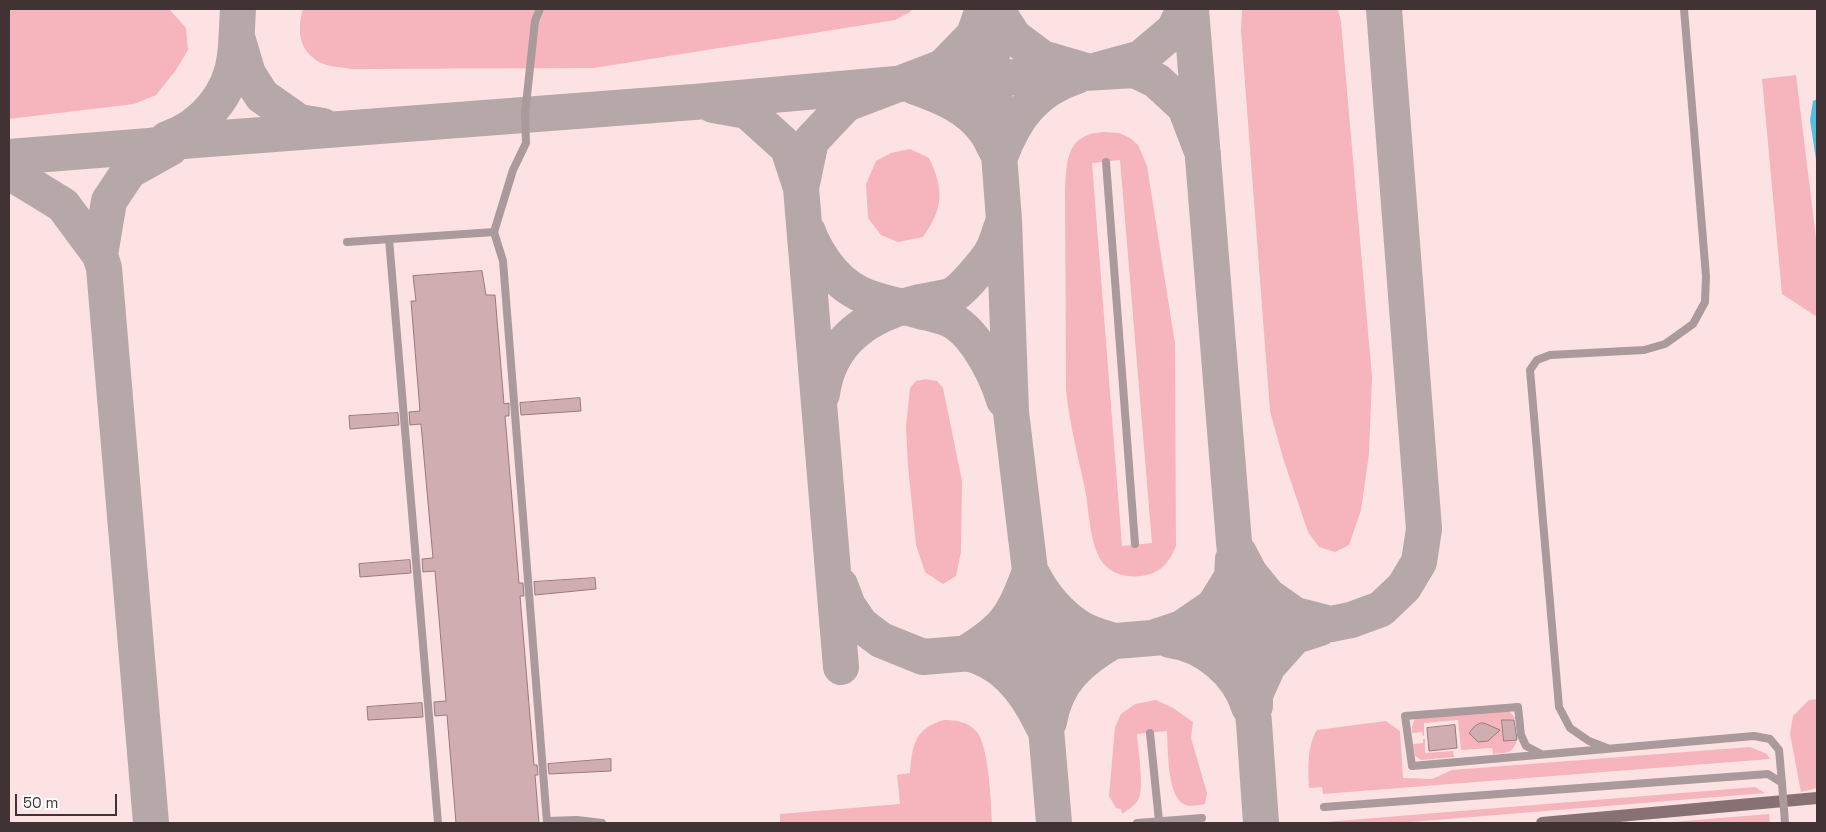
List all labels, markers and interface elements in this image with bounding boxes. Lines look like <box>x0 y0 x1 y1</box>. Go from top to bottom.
scale bar <box>18 784 120 816</box>
text: 50 m <box>23 793 58 812</box>

